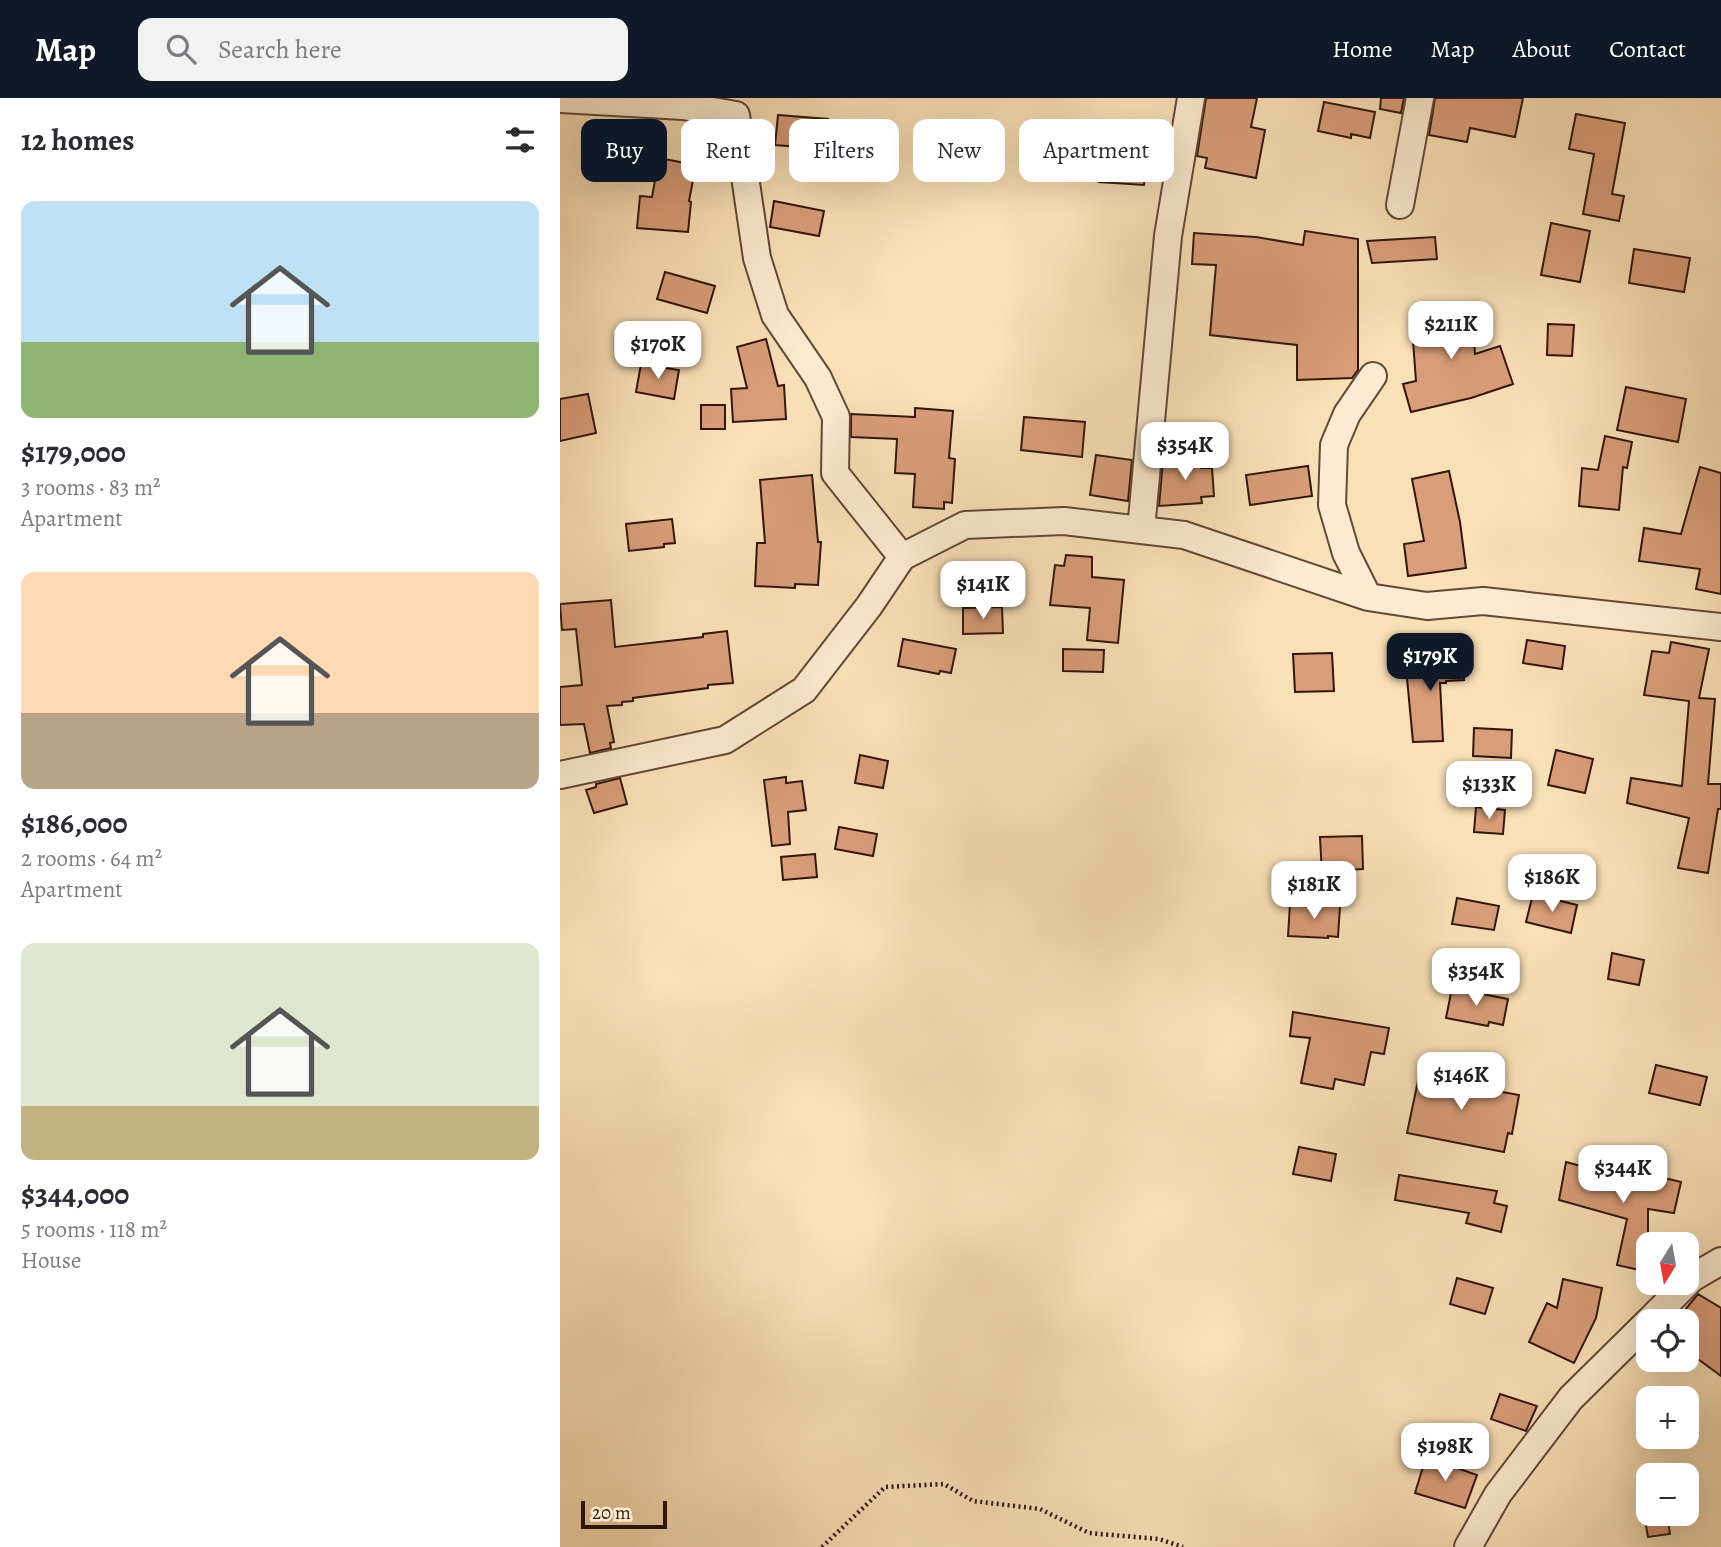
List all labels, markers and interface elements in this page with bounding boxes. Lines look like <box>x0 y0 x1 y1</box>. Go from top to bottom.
search box <box>138 18 628 81</box>
text: Map <box>35 27 96 72</box>
icon: search <box>162 30 200 68</box>
text: Search here <box>218 32 342 67</box>
text: Home <box>1332 33 1393 65</box>
text: Map <box>1431 33 1475 65</box>
text: About <box>1513 33 1571 65</box>
text: Contact <box>1609 33 1686 65</box>
chip: Buy <box>581 119 667 182</box>
chip: Rent <box>681 119 775 182</box>
chip: Filters <box>789 119 899 182</box>
chip: New <box>913 119 1005 182</box>
chip: Apartment <box>1019 119 1174 182</box>
text: 12 homes <box>21 120 134 160</box>
icon: filters <box>501 121 539 159</box>
icon: home <box>217 247 343 373</box>
pin: $211K <box>1402 302 1500 361</box>
text: $211K <box>1424 308 1478 339</box>
pin: $170K <box>609 322 707 381</box>
text: $170K <box>630 328 686 359</box>
pin: $354K <box>1136 422 1234 482</box>
text: $354K <box>1157 429 1213 460</box>
text: $179,000 <box>21 432 126 472</box>
text: 3 rooms · 83 m² <box>21 472 161 503</box>
text: Apartment <box>21 503 123 534</box>
pin: $141K <box>934 561 1032 621</box>
text: $141K <box>956 568 1010 599</box>
icon: home <box>217 618 343 744</box>
pin: $179K <box>1381 634 1479 693</box>
text: $179K <box>1403 640 1457 671</box>
pin: $133K <box>1440 762 1538 821</box>
text: $133K <box>1462 768 1516 799</box>
text: $186,000 <box>21 803 127 843</box>
text: 2 rooms · 64 m² <box>21 843 162 874</box>
pin: $186K <box>1503 854 1601 914</box>
text: $186K <box>1524 861 1580 892</box>
pin: $181K <box>1265 862 1363 921</box>
text: $181K <box>1287 868 1341 899</box>
text: Apartment <box>21 874 123 905</box>
pin: $354K <box>1427 948 1525 1008</box>
text: $354K <box>1448 955 1504 986</box>
icon: home <box>217 989 343 1115</box>
pin: $146K <box>1412 1052 1510 1112</box>
text: $146K <box>1433 1059 1489 1090</box>
pin: $344K <box>1574 1146 1672 1205</box>
text: $344K <box>1594 1152 1652 1183</box>
text: $344,000 <box>21 1174 129 1214</box>
text: 5 rooms · 118 m² <box>21 1214 167 1245</box>
north arrow <box>1636 1232 1699 1295</box>
map controls <box>1636 1232 1699 1526</box>
text: House <box>21 1245 81 1276</box>
button: locate <box>1636 1309 1699 1372</box>
button: + <box>1636 1386 1699 1449</box>
pin: $198K <box>1396 1424 1494 1483</box>
text: $198K <box>1417 1430 1473 1461</box>
button: − <box>1636 1463 1699 1526</box>
scale bar <box>581 1498 667 1530</box>
text: 20 m <box>592 1500 631 1526</box>

